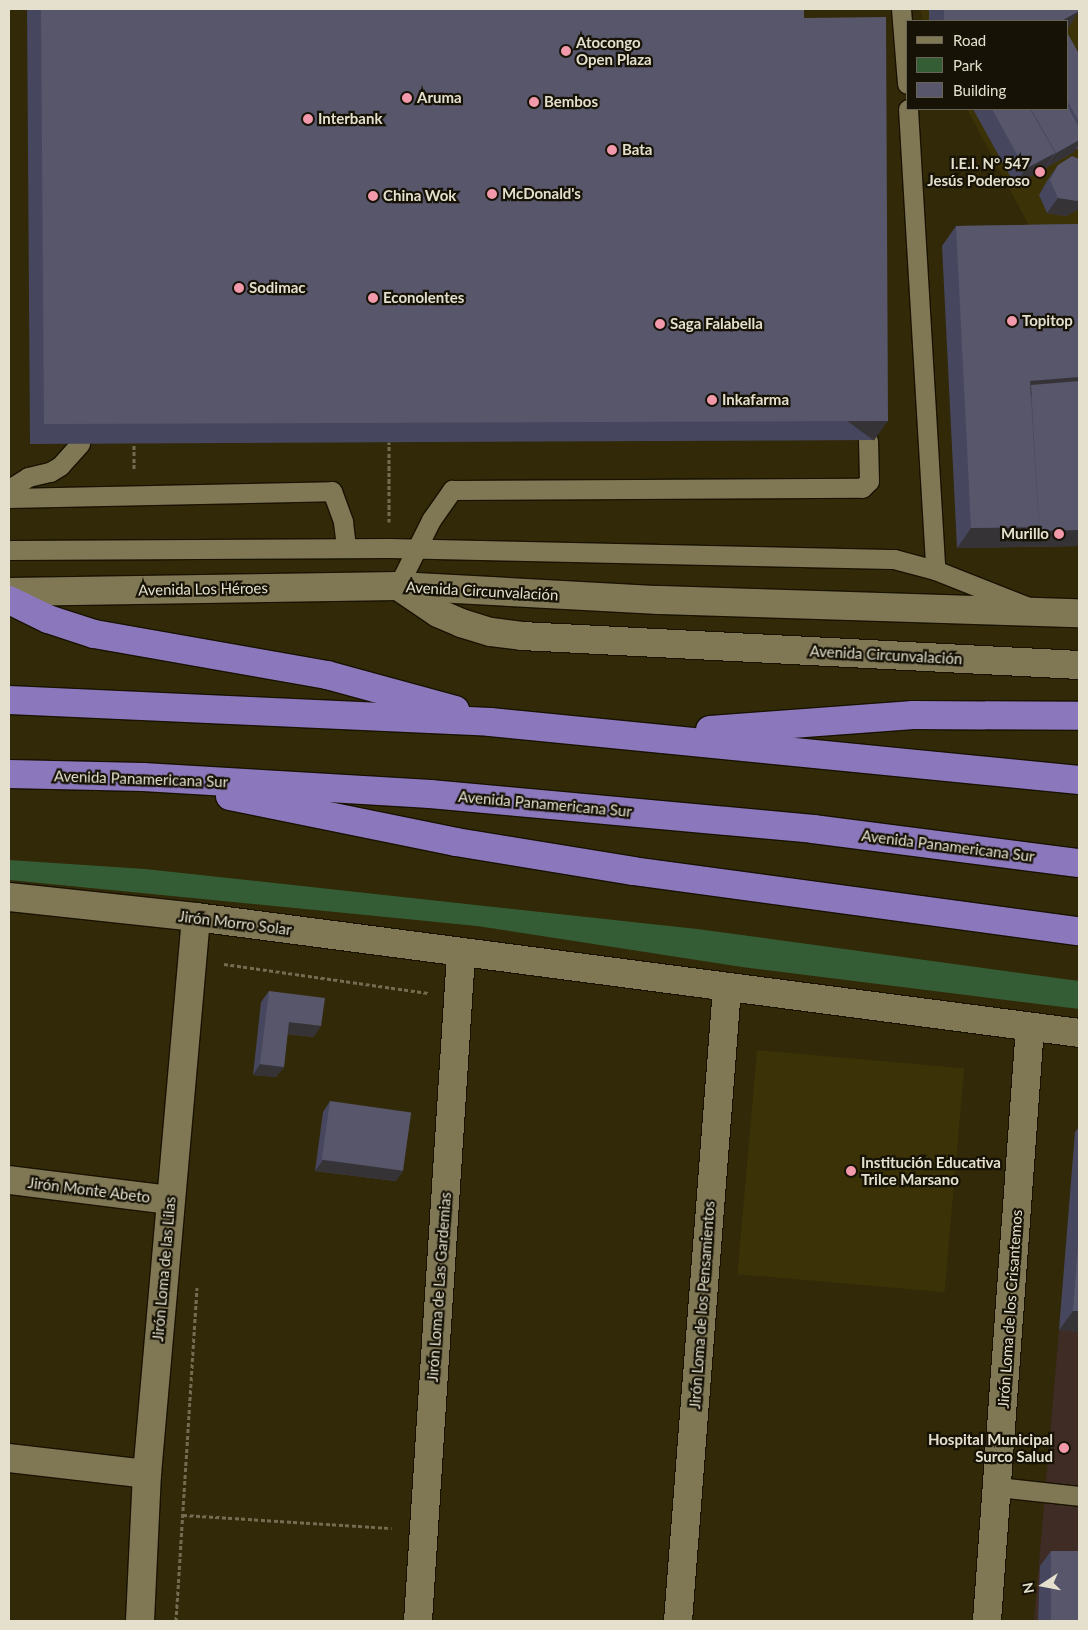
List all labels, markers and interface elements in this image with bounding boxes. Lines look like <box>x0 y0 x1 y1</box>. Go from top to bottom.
legend <box>906 20 1068 110</box>
text: Road <box>953 31 986 49</box>
place label: Atocongo Open Plaza <box>576 33 652 68</box>
marker: Atocongo Open Plaza <box>560 45 572 57</box>
text: Park <box>953 56 982 74</box>
text: Building <box>953 81 1006 99</box>
place label: Aruma <box>417 89 462 107</box>
marker: Aruma <box>401 92 413 104</box>
place label: Bembos <box>544 93 598 111</box>
marker: Bembos <box>528 96 540 108</box>
place label: Interbank <box>318 110 382 128</box>
marker: Interbank <box>302 113 314 125</box>
place label: Bata <box>622 141 652 159</box>
marker: Bata <box>606 144 618 156</box>
place label: I.E.I. N° 547 Jesús Poderoso <box>927 154 1030 189</box>
marker: I.E.I. N° 547 Jesús Poderoso <box>1034 166 1046 178</box>
place label: McDonald's <box>502 185 581 203</box>
place label: China Wok <box>383 187 456 205</box>
marker: McDonald's <box>486 188 498 200</box>
marker: China Wok <box>367 190 379 202</box>
place label: Sodimac <box>249 279 306 297</box>
marker: Sodimac <box>233 282 245 294</box>
place label: Econolentes <box>383 289 464 307</box>
marker: Econolentes <box>367 292 379 304</box>
place label: Topitop <box>1022 312 1073 330</box>
place label: Saga Falabella <box>670 315 763 333</box>
marker: Topitop <box>1006 315 1018 327</box>
marker: Saga Falabella <box>654 318 666 330</box>
place label: Inkafarma <box>722 391 789 409</box>
marker: Inkafarma <box>706 394 718 406</box>
place label: Murillo <box>1001 525 1049 543</box>
marker: Murillo <box>1053 528 1065 540</box>
street label: Avenida Circunvalación <box>405 578 559 604</box>
street label: Avenida Los Héroes <box>138 579 268 599</box>
street label: Avenida Circunvalación <box>809 642 963 668</box>
street label: Avenida Panamericana Sur <box>54 767 228 791</box>
street label: Avenida Panamericana Sur <box>457 787 633 821</box>
street label: Avenida Panamericana Sur <box>860 826 1036 866</box>
street label: Jirón Morro Solar <box>177 907 293 939</box>
place label: Institución Educativa Trilce Marsano <box>861 1153 1001 1188</box>
marker: Institución Educativa Trilce Marsano <box>845 1165 857 1177</box>
street label: Jirón Monte Abeto <box>27 1174 151 1206</box>
street label: Jirón Loma de Las Gardemias <box>423 1191 455 1383</box>
street label: Jirón Loma de las Lilas <box>149 1196 179 1342</box>
street label: Jirón Loma de los Pensamientos <box>686 1200 718 1410</box>
street label: Jirón Loma de los Crisantemos <box>994 1209 1026 1409</box>
place label: Hospital Municipal Surco Salud <box>928 1430 1053 1465</box>
marker: Hospital Municipal Surco Salud <box>1057 1441 1071 1455</box>
north arrow <box>1018 1560 1068 1610</box>
text: N <box>1018 1581 1037 1595</box>

